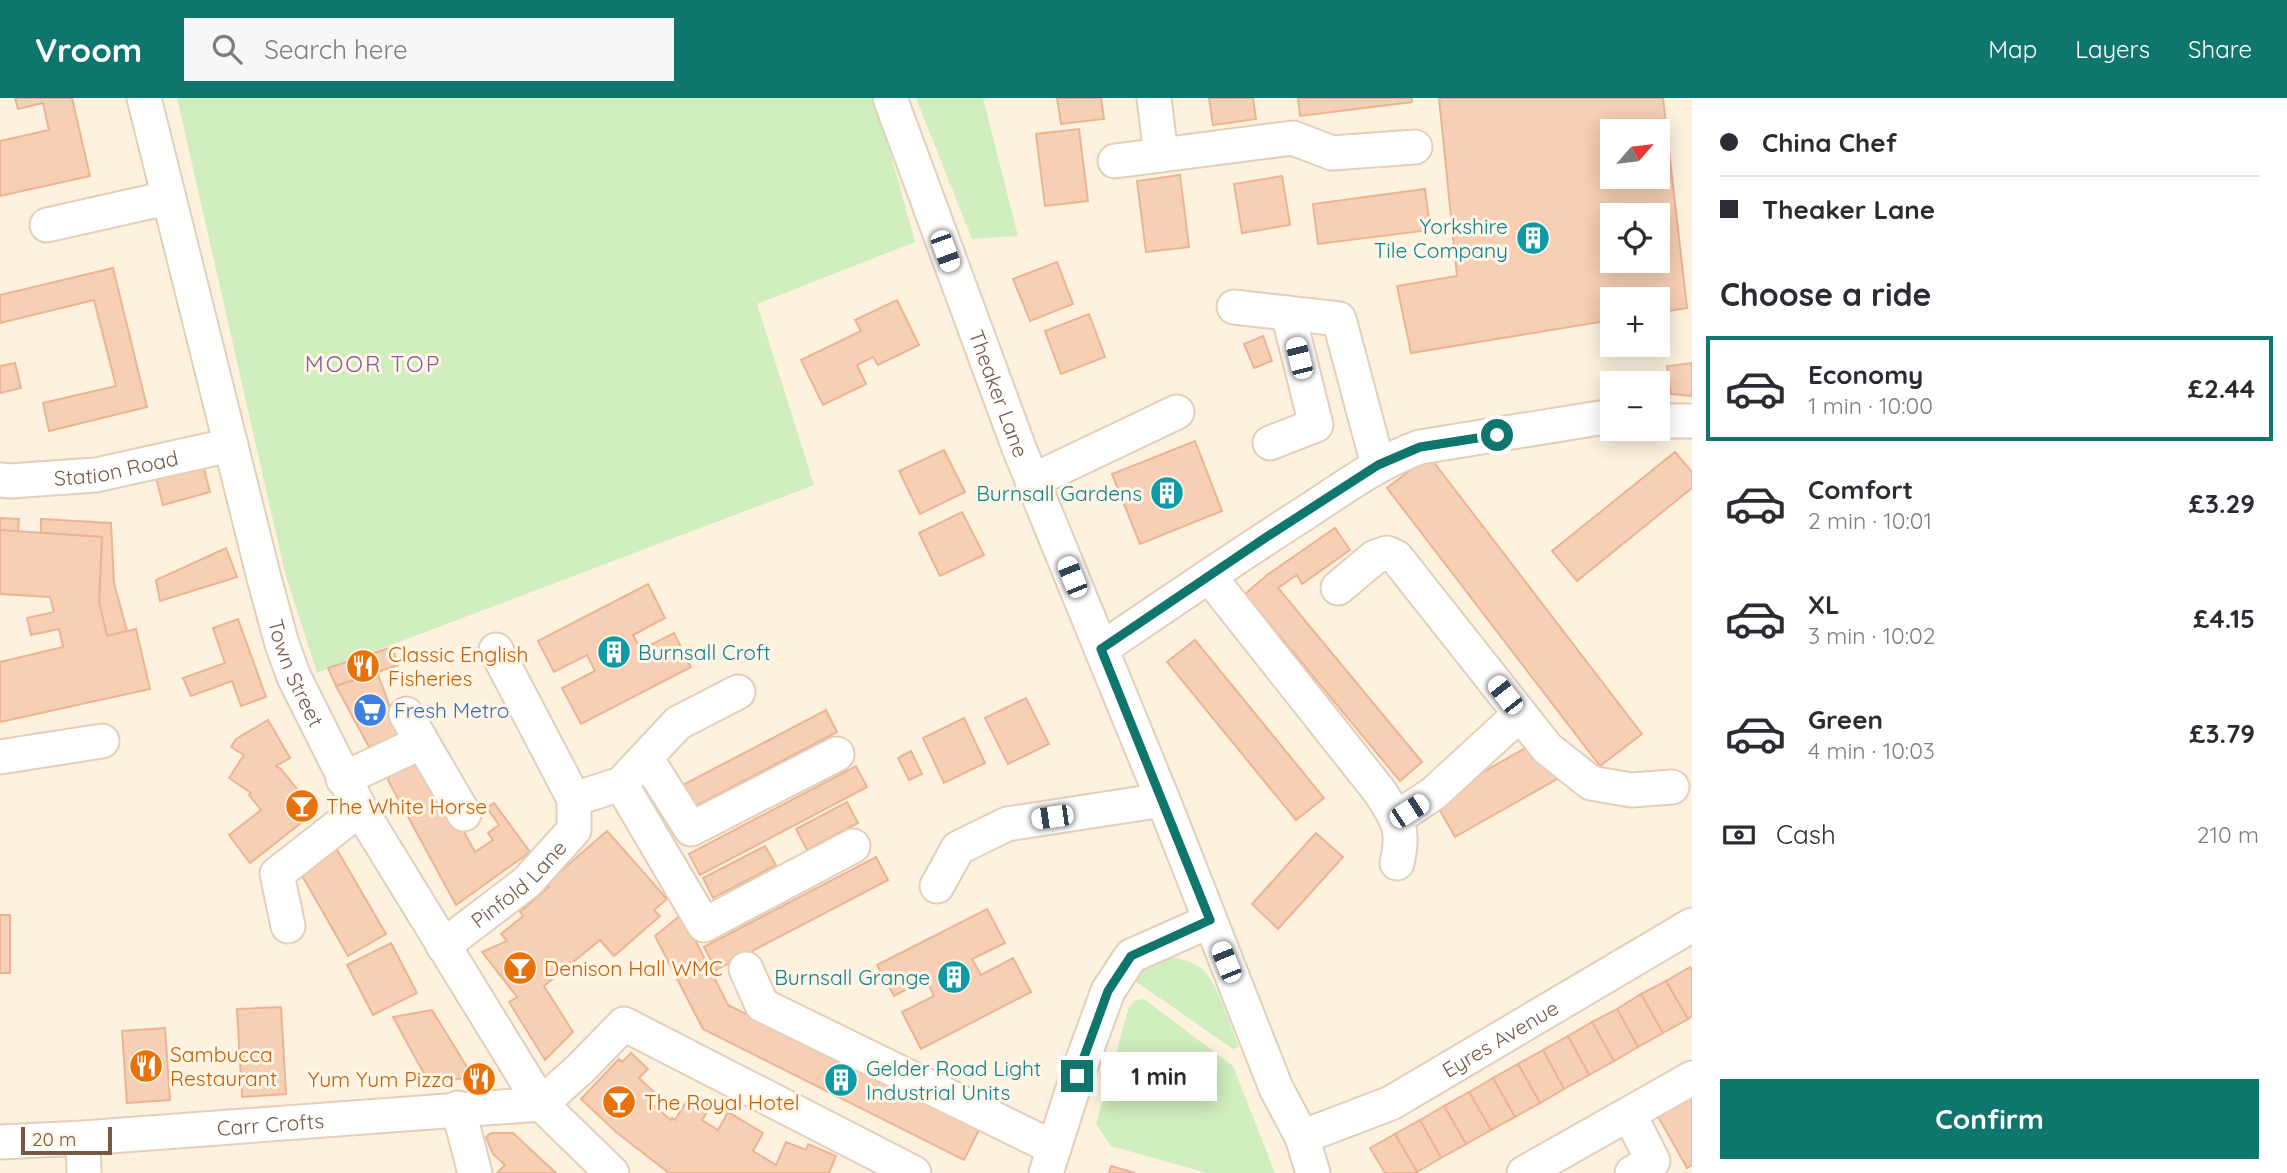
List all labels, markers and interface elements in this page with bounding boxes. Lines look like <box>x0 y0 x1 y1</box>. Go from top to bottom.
search box <box>184 18 674 81</box>
text: Vroom <box>35 29 142 70</box>
icon: search <box>208 30 246 68</box>
text: Search here <box>264 33 408 66</box>
text: Map <box>1988 34 2037 64</box>
text: Layers <box>2075 34 2150 64</box>
text: Share <box>2188 34 2252 64</box>
north arrow <box>1600 119 1670 189</box>
map controls <box>1600 119 1670 441</box>
text: China Chef <box>1762 126 1897 159</box>
text: Theaker Lane <box>1762 193 1935 226</box>
button: locate <box>1600 203 1670 273</box>
place label: Yorkshire Tile Company <box>1374 213 1508 263</box>
building icon: Yorkshire Tile Company <box>1514 219 1552 257</box>
car <box>928 228 963 274</box>
text: Choose a ride <box>1720 274 1932 314</box>
button: + <box>1600 287 1670 357</box>
street label: Theaker Lane <box>964 326 1034 461</box>
car <box>1284 335 1315 381</box>
district label: MOOR TOP <box>305 349 441 378</box>
icon: car <box>1724 357 1787 420</box>
text: Economy <box>1808 358 1923 391</box>
button: − <box>1600 371 1670 441</box>
text: £2.44 <box>2188 372 2255 405</box>
text: 1 min · 10:00 <box>1808 391 1933 420</box>
route start <box>1481 419 1513 451</box>
street label: Station Road <box>53 444 181 491</box>
icon: car <box>1724 472 1787 535</box>
text: Comfort <box>1808 473 1913 506</box>
building icon: Burnsall Gardens <box>1148 474 1186 512</box>
place label: Burnsall Gardens <box>976 480 1142 506</box>
text: £3.29 <box>2189 487 2255 520</box>
text: 2 min · 10:01 <box>1808 506 1932 535</box>
car <box>1055 554 1090 600</box>
icon: car <box>1724 587 1787 650</box>
text: XL <box>1808 588 1840 621</box>
text: £4.15 <box>2193 602 2255 635</box>
street label: Town Street <box>263 616 330 731</box>
text: 3 min · 10:02 <box>1808 621 1936 650</box>
building icon: Burnsall Croft <box>595 633 633 671</box>
place label: Burnsall Croft <box>638 639 771 665</box>
place label: Classic English Fisheries <box>388 641 528 691</box>
restaurant icon: Classic English Fisheries <box>344 647 382 685</box>
car <box>1484 672 1527 718</box>
supermarket icon: Fresh Metro <box>351 691 389 729</box>
place label: Fresh Metro <box>394 697 509 723</box>
icon: car <box>1724 702 1787 765</box>
text: Green <box>1808 703 1883 736</box>
text: £3.79 <box>2189 717 2255 750</box>
text: 4 min · 10:03 <box>1808 736 1935 765</box>
bar icon: The White Horse <box>283 787 321 825</box>
car <box>1386 791 1433 831</box>
place label: The White Horse <box>326 793 487 819</box>
car <box>1030 804 1075 830</box>
icon: cash <box>1720 816 1758 854</box>
text: Cash <box>1776 818 1836 851</box>
text: 210 m <box>2197 820 2259 849</box>
street label: Pinfold Lane <box>465 835 572 933</box>
car <box>1209 939 1244 985</box>
bar icon: Denison Hall WMC <box>501 949 539 987</box>
place label: Denison Hall WMC <box>544 955 723 981</box>
building icon: Burnsall Grange <box>935 958 973 996</box>
place label: Burnsall Grange <box>774 964 930 990</box>
street label: Eyres Avenue <box>1437 994 1563 1083</box>
place label: Sambucca Restaurant <box>170 1041 277 1091</box>
restaurant icon: Sambucca Restaurant <box>127 1047 165 1085</box>
callout: 1 min <box>1102 1052 1217 1100</box>
place label: Gelder Road Light Industrial Units <box>866 1055 1041 1105</box>
restaurant icon: Yum Yum Pizza <box>460 1060 498 1098</box>
route end <box>1061 1060 1093 1092</box>
building icon: Gelder Road Light Industrial Units <box>822 1061 860 1099</box>
text: 1 min <box>1131 1062 1187 1091</box>
place label: Yum Yum Pizza <box>308 1066 454 1092</box>
button: Confirm <box>1720 1079 2259 1159</box>
bar icon: The Royal Hotel <box>600 1083 638 1121</box>
place label: The Royal Hotel <box>644 1089 800 1115</box>
street label: Carr Crofts <box>216 1107 325 1141</box>
scale bar <box>21 1124 112 1156</box>
text: 20 m <box>32 1127 76 1151</box>

